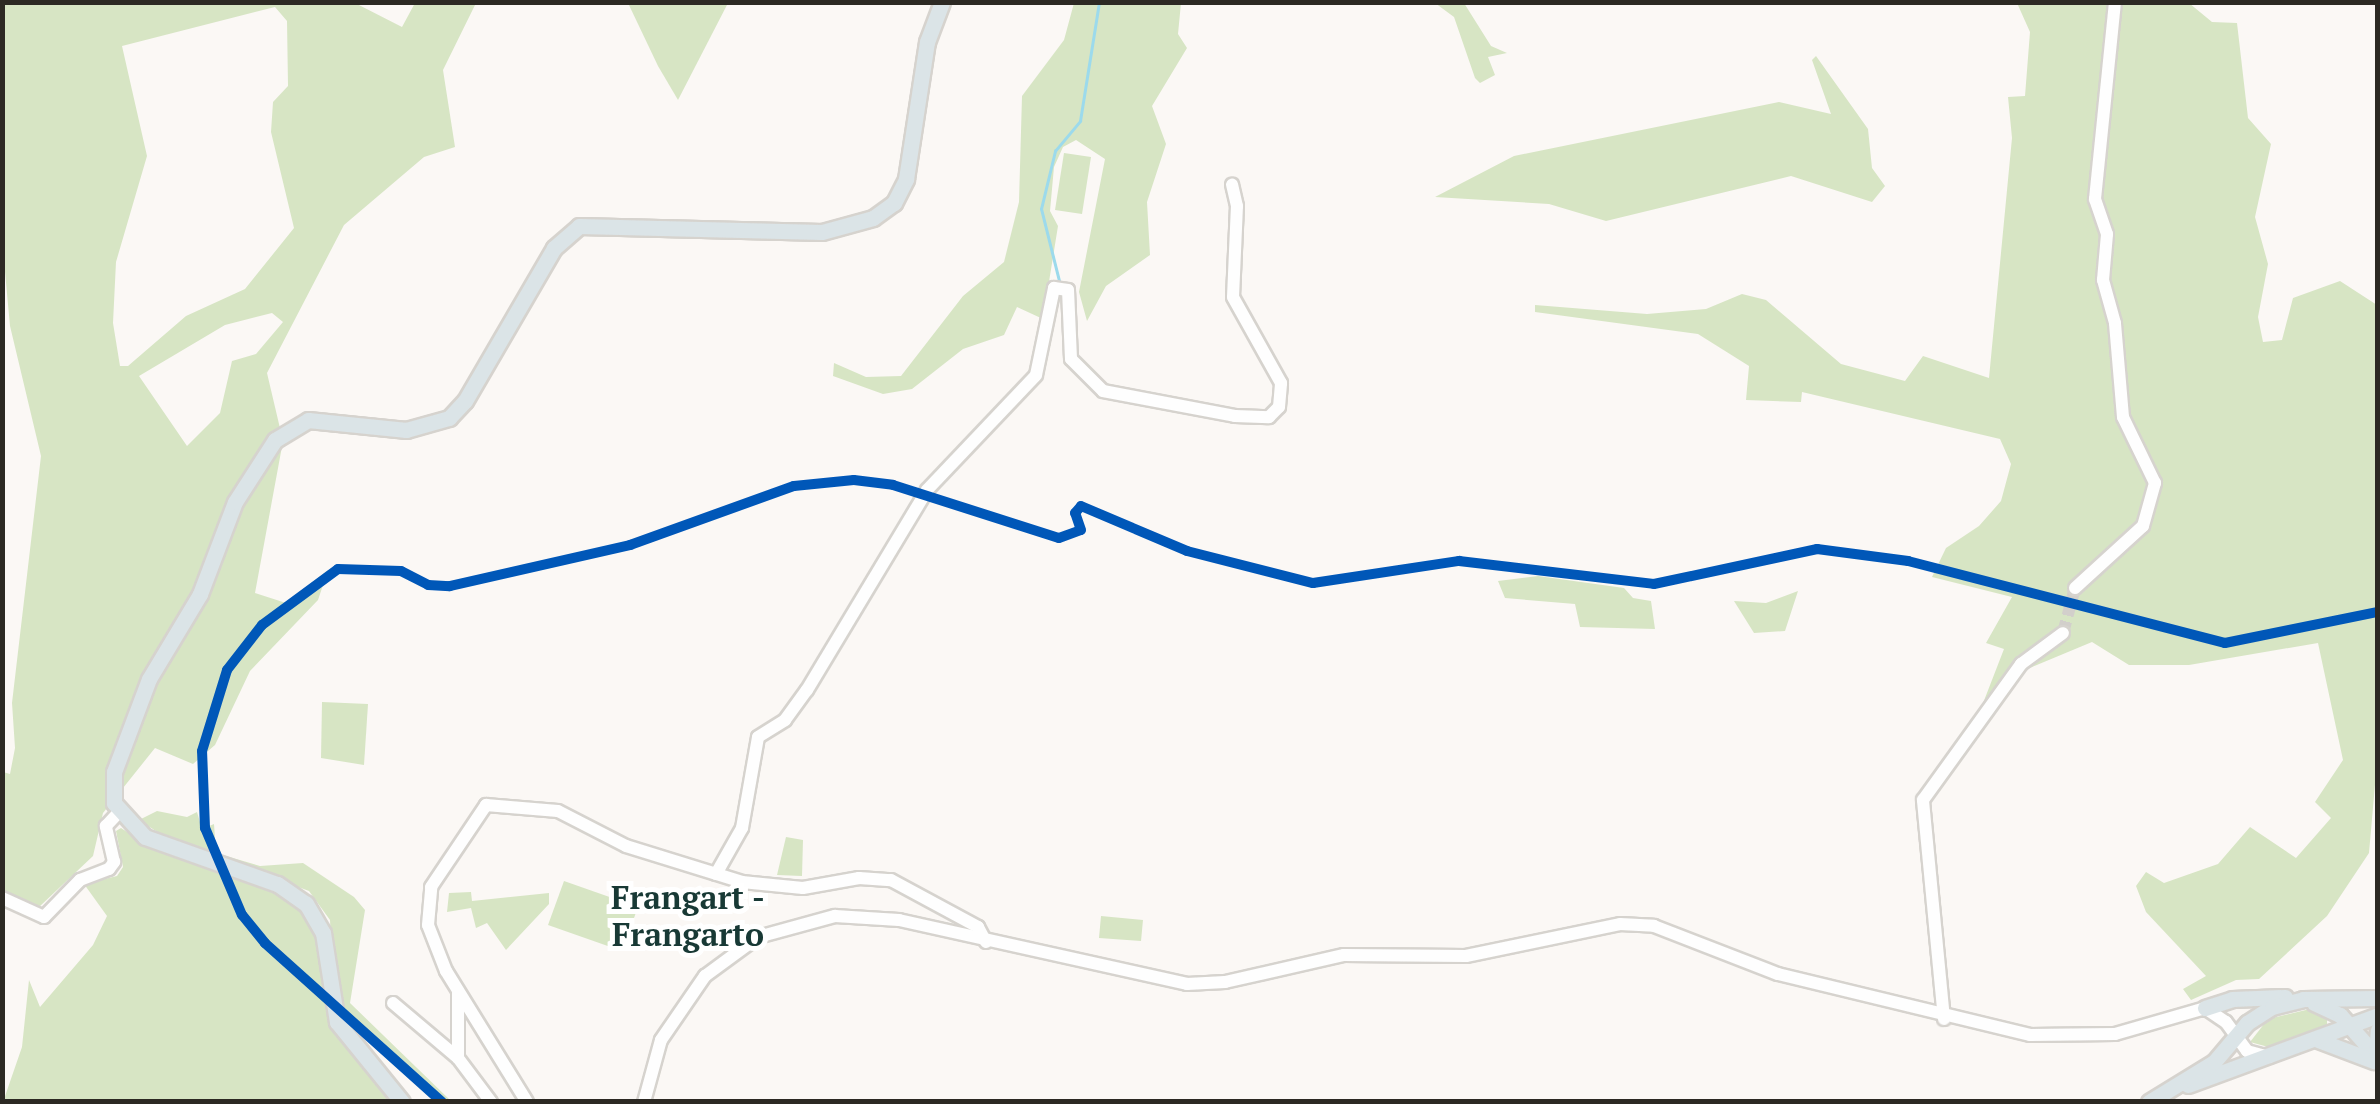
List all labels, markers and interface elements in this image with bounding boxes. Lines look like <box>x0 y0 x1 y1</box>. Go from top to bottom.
district label: Frangart - Frangarto <box>611 879 765 954</box>

